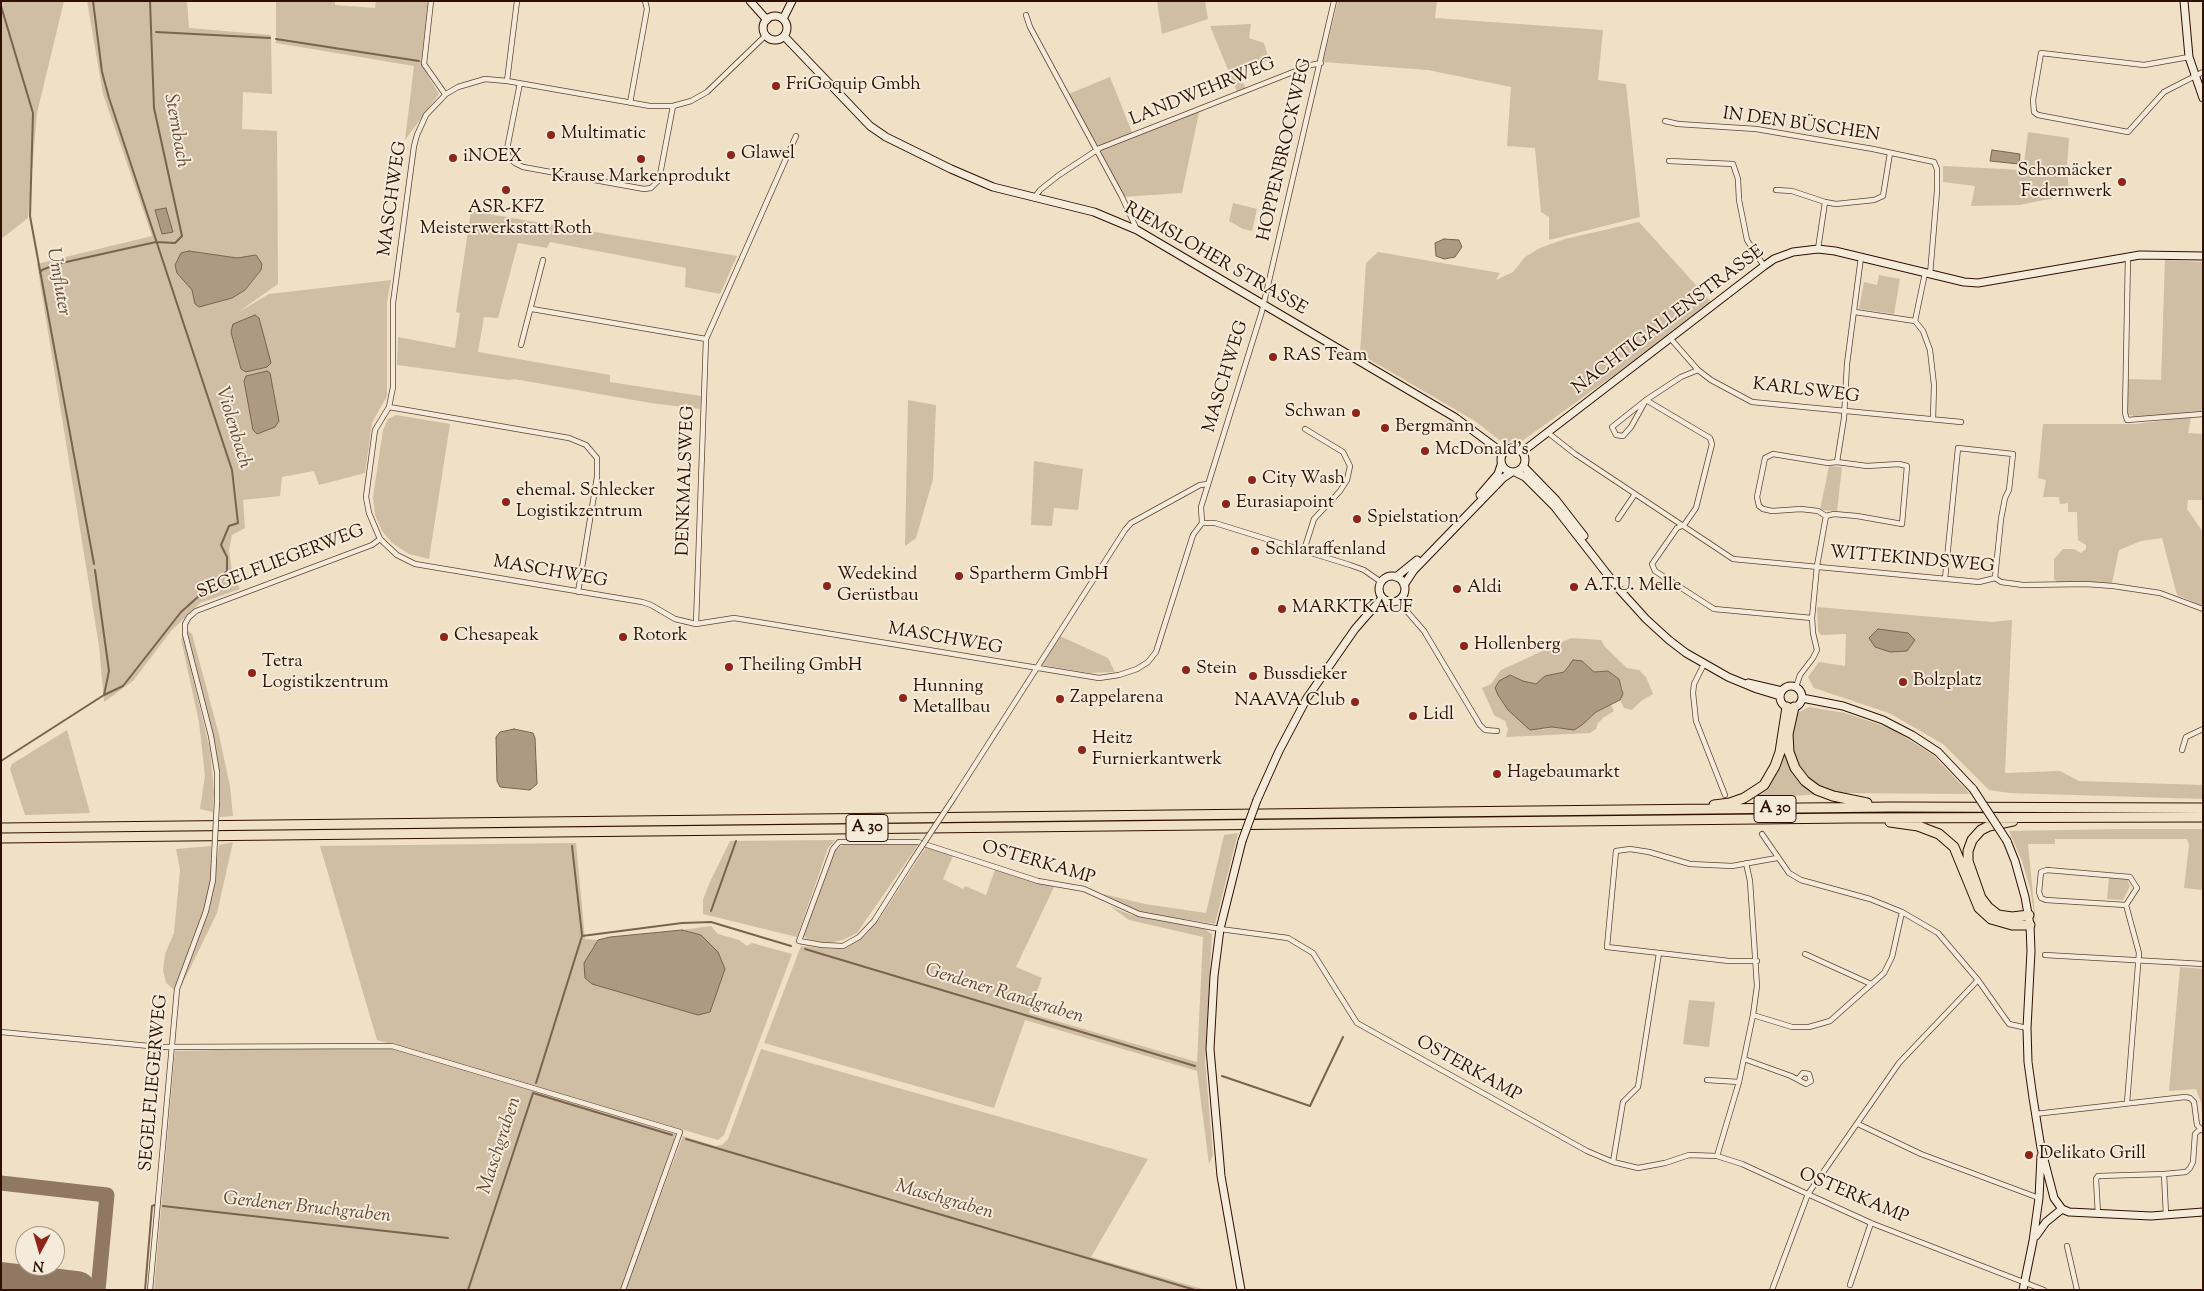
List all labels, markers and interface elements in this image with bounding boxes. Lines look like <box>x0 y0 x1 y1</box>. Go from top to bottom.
street label: LANDWEHRWEG <box>1127 54 1279 132</box>
street label: HOPPENBROCKWEG <box>1254 56 1318 244</box>
place label: FriGoquip Gmbh <box>786 75 921 97</box>
marker: FriGoquip Gmbh <box>770 80 782 92</box>
water label: Sternbach <box>157 92 193 170</box>
street label: IN DEN BÜSCHEN <box>1721 104 1881 148</box>
place label: Multimatic <box>561 124 646 146</box>
marker: Multimatic <box>545 129 557 141</box>
street label: MASCHWEG <box>375 140 413 258</box>
place label: Glawel <box>741 144 795 166</box>
place label: iNOEX <box>463 147 522 169</box>
marker: Glawel <box>725 149 737 161</box>
marker: iNOEX <box>447 152 459 164</box>
marker: Krause Markenprodukt <box>635 153 647 165</box>
place label: Schomäcker Federnwerk <box>2017 161 2112 203</box>
place label: Krause Markenprodukt <box>551 167 731 189</box>
marker: Schomäcker Federnwerk <box>2116 176 2128 188</box>
marker: ASR-KFZ Meisterwerkstatt Roth <box>500 184 512 196</box>
place label: ASR-KFZ Meisterwerkstatt Roth <box>420 198 592 240</box>
street label: RIEMSLOHER STRASSE <box>1120 199 1310 321</box>
street label: NACHTIGALLENSTRASSE <box>1569 242 1769 400</box>
water label: Umfluter <box>40 246 74 318</box>
street label: MASCHWEG <box>1200 318 1254 436</box>
place label: RAS Team <box>1283 346 1367 368</box>
marker: RAS Team <box>1267 351 1279 363</box>
street label: KARLSWEG <box>1751 375 1861 409</box>
water label: Violenbach <box>209 385 255 471</box>
place label: Schwan <box>1284 402 1346 424</box>
street label: DENKMALSWEG <box>674 405 700 557</box>
marker: Schwan <box>1350 407 1362 419</box>
place label: Bergmann <box>1395 417 1475 439</box>
marker: Bergmann <box>1379 422 1391 434</box>
place label: McDonald's <box>1435 440 1529 462</box>
marker: McDonald's <box>1419 445 1431 457</box>
place label: City Wash <box>1262 469 1345 491</box>
marker: City Wash <box>1246 474 1258 486</box>
place label: ehemal. Schlecker Logistikzentrum <box>516 481 655 524</box>
place label: Eurasiapoint <box>1236 493 1334 515</box>
marker: ehemal. Schlecker Logistikzentrum <box>500 496 512 508</box>
marker: Eurasiapoint <box>1220 498 1232 510</box>
place label: Spielstation <box>1367 508 1459 530</box>
marker: Spielstation <box>1351 513 1363 525</box>
street label: SEGELFLIEGERWEG <box>194 521 368 605</box>
place label: Schlaraffenland <box>1265 540 1386 562</box>
street label: WITTEKINDSWEG <box>1829 543 1995 579</box>
marker: Schlaraffenland <box>1249 545 1261 557</box>
street label: MASCHWEG <box>491 552 609 594</box>
place label: Wedekind Gerüstbau <box>837 565 919 608</box>
place label: Spartherm GmbH <box>969 565 1108 587</box>
marker: Spartherm GmbH <box>953 570 965 582</box>
place label: A.T.U. Melle <box>1584 576 1681 598</box>
place label: Aldi <box>1467 578 1502 600</box>
marker: Wedekind Gerüstbau <box>821 580 833 592</box>
marker: A.T.U. Melle <box>1568 581 1580 593</box>
marker: Aldi <box>1451 583 1463 595</box>
place label: MARKTKAUF <box>1292 598 1413 620</box>
marker: MARKTKAUF <box>1276 603 1288 615</box>
street label: MASCHWEG <box>886 619 1004 661</box>
place label: Chesapeak <box>454 626 539 648</box>
place label: Rotork <box>633 626 688 648</box>
marker: Chesapeak <box>438 631 450 643</box>
marker: Rotork <box>617 631 629 643</box>
place label: Hollenberg <box>1474 635 1560 657</box>
marker: Hollenberg <box>1458 640 1470 652</box>
place label: Tetra Logistikzentrum <box>262 652 389 694</box>
place label: Theiling GmbH <box>739 656 862 678</box>
place label: Stein <box>1196 659 1237 681</box>
marker: Theiling GmbH <box>723 661 735 673</box>
marker: Stein <box>1180 664 1192 676</box>
place label: Bussdieker <box>1263 665 1347 687</box>
marker: Tetra Logistikzentrum <box>246 667 258 679</box>
marker: Bussdieker <box>1247 670 1259 682</box>
place label: Bolzplatz <box>1913 671 1982 693</box>
marker: Bolzplatz <box>1897 676 1909 688</box>
place label: Hunning Metallbau <box>913 677 990 720</box>
place label: Zappelarena <box>1070 688 1163 710</box>
place label: NAAVA Club <box>1234 691 1345 713</box>
marker: Hunning Metallbau <box>897 692 909 704</box>
marker: Zappelarena <box>1054 693 1066 705</box>
marker: NAAVA Club <box>1349 696 1361 708</box>
place label: Lidl <box>1423 705 1454 727</box>
marker: Lidl <box>1407 710 1419 722</box>
place label: Heitz Furnierkantwerk <box>1092 729 1222 772</box>
marker: Heitz Furnierkantwerk <box>1076 744 1088 756</box>
place label: Hagebaumarkt <box>1507 763 1620 785</box>
marker: Hagebaumarkt <box>1491 768 1503 780</box>
road number: A 30 <box>1754 796 1796 822</box>
road number: A 30 <box>846 814 888 841</box>
street label: OSTERKAMP <box>979 838 1097 890</box>
water label: Gerdener Randgraben <box>922 960 1086 1030</box>
street label: SEGELFLIEGERWEG <box>137 994 173 1172</box>
street label: OSTERKAMP <box>1412 1032 1524 1108</box>
water label: Maschgraben <box>475 1095 527 1197</box>
place label: Delikato Grill <box>2039 1144 2146 1166</box>
marker: Delikato Grill <box>2023 1149 2035 1161</box>
street label: OSTERKAMP <box>1795 1164 1911 1230</box>
water label: Maschgraben <box>892 1176 996 1226</box>
water label: Gerdener Bruchgraben <box>222 1189 392 1229</box>
north arrow <box>15 1226 65 1276</box>
text: N <box>32 1254 45 1275</box>

